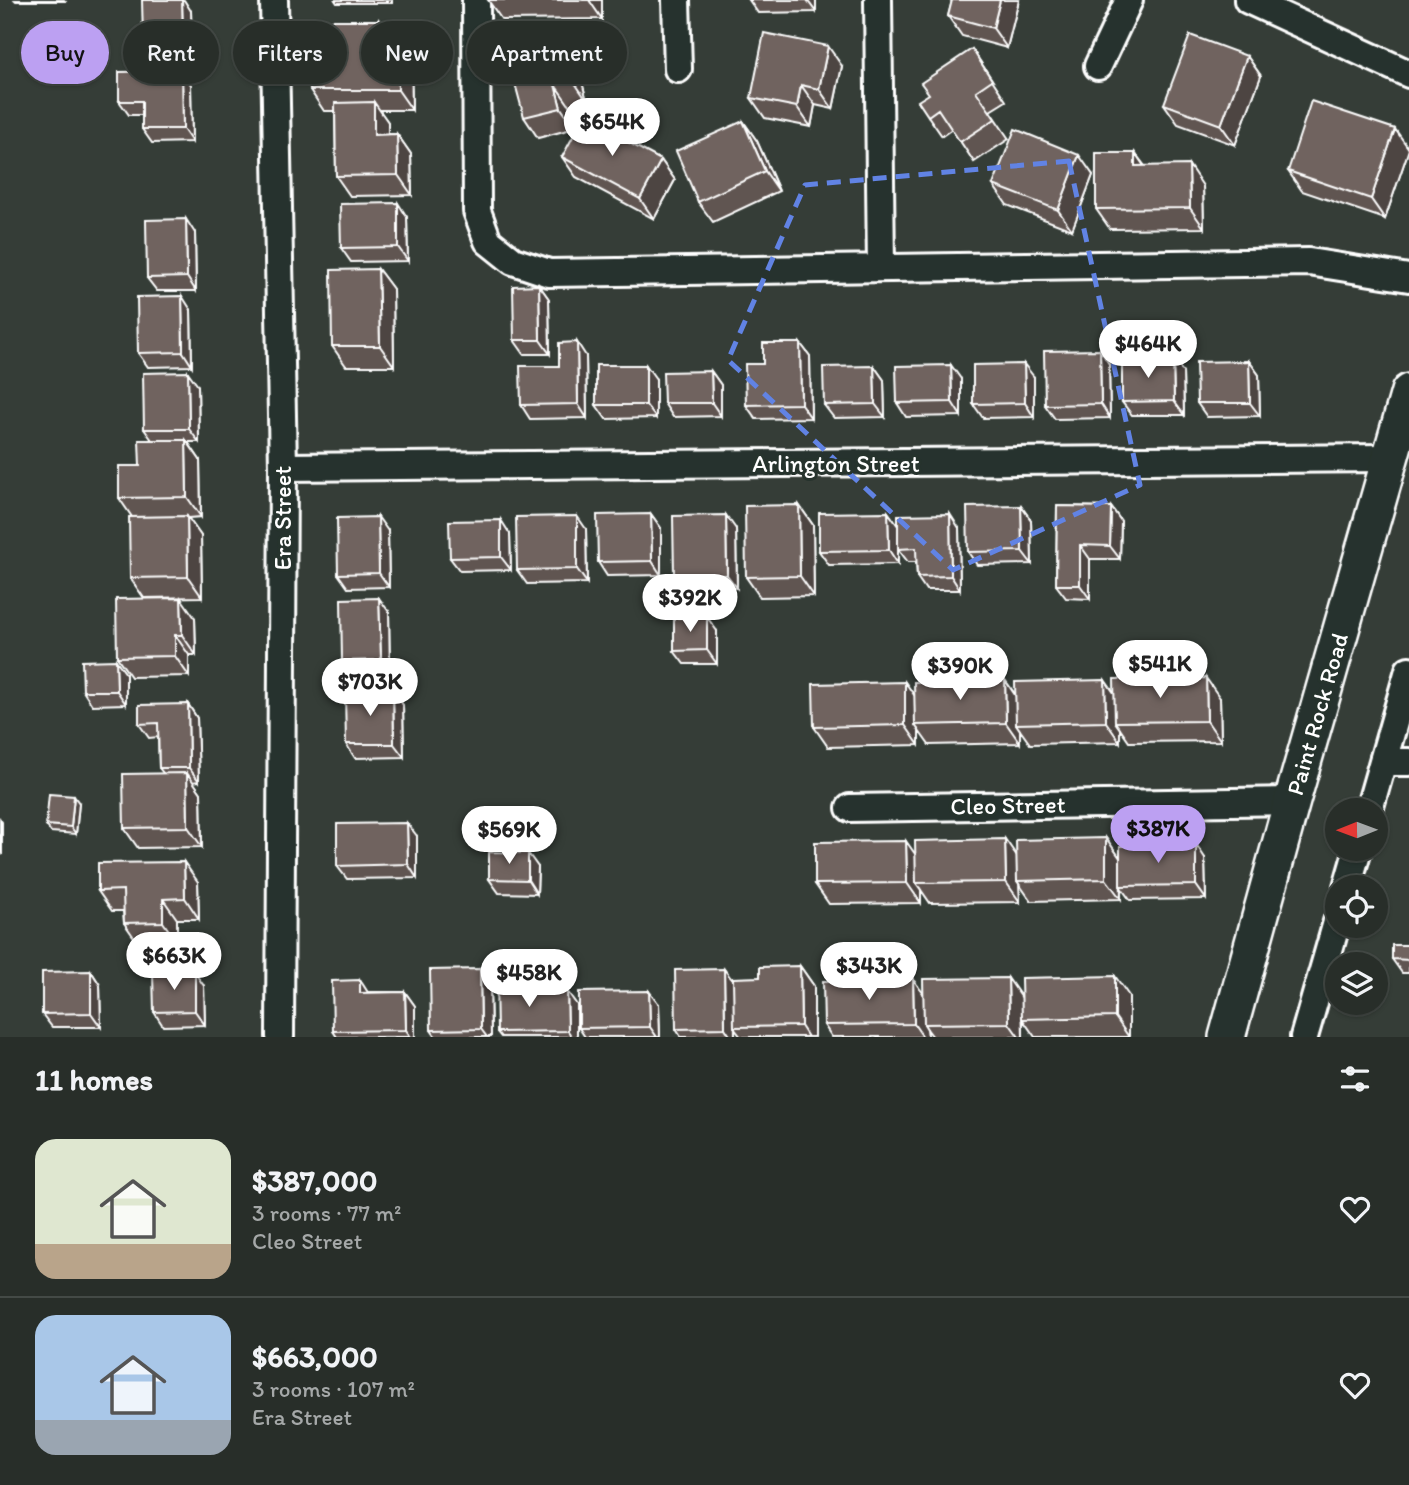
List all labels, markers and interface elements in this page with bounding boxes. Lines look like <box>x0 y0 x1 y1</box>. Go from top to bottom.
chip: Buy <box>21 21 109 84</box>
chip: Rent <box>123 21 219 84</box>
chip: Filters <box>233 21 347 84</box>
chip: New <box>361 21 453 84</box>
chip: Apartment <box>467 21 627 84</box>
pin: $654K <box>563 99 661 158</box>
text: $654K <box>580 107 644 135</box>
pin: $464K <box>1099 320 1197 380</box>
text: $464K <box>1115 329 1181 357</box>
street label: Arlington Street <box>752 449 920 478</box>
street label: Era Street <box>268 466 297 570</box>
pin: $392K <box>641 574 739 634</box>
text: $392K <box>658 583 722 611</box>
street label: Paint Rock Road <box>1280 629 1354 798</box>
pin: $541K <box>1111 640 1209 700</box>
pin: $390K <box>911 642 1009 702</box>
text: $541K <box>1129 649 1191 677</box>
text: $390K <box>927 651 993 679</box>
pin: $703K <box>321 658 419 718</box>
text: $703K <box>338 667 402 695</box>
street label: Cleo Street <box>950 789 1066 821</box>
north arrow <box>1325 798 1388 861</box>
map controls <box>1325 798 1388 1015</box>
pin: $569K <box>460 806 558 866</box>
pin: $387K <box>1109 806 1207 865</box>
text: $387K <box>1127 814 1189 842</box>
text: $569K <box>478 815 540 843</box>
button: locate <box>1325 875 1388 938</box>
pin: $663K <box>125 932 223 992</box>
text: $663K <box>142 941 206 969</box>
pin: $343K <box>820 942 918 1002</box>
pin: $458K <box>480 950 578 1009</box>
text: $343K <box>836 951 902 979</box>
button: layers <box>1325 952 1388 1015</box>
text: $458K <box>497 958 561 986</box>
icon: filters <box>1336 1060 1374 1098</box>
text: 11 homes <box>35 1061 153 1098</box>
text: $387,000 <box>252 1162 377 1199</box>
icon: home <box>91 1167 175 1251</box>
icon: heart <box>1336 1190 1374 1228</box>
text: 3 rooms · 77 m² <box>252 1199 402 1227</box>
text: Cleo Street <box>252 1227 363 1255</box>
text: $663,000 <box>252 1338 378 1375</box>
icon: home <box>91 1343 175 1427</box>
icon: heart <box>1336 1366 1374 1404</box>
text: 3 rooms · 107 m² <box>252 1375 415 1403</box>
text: Era Street <box>252 1403 352 1431</box>

